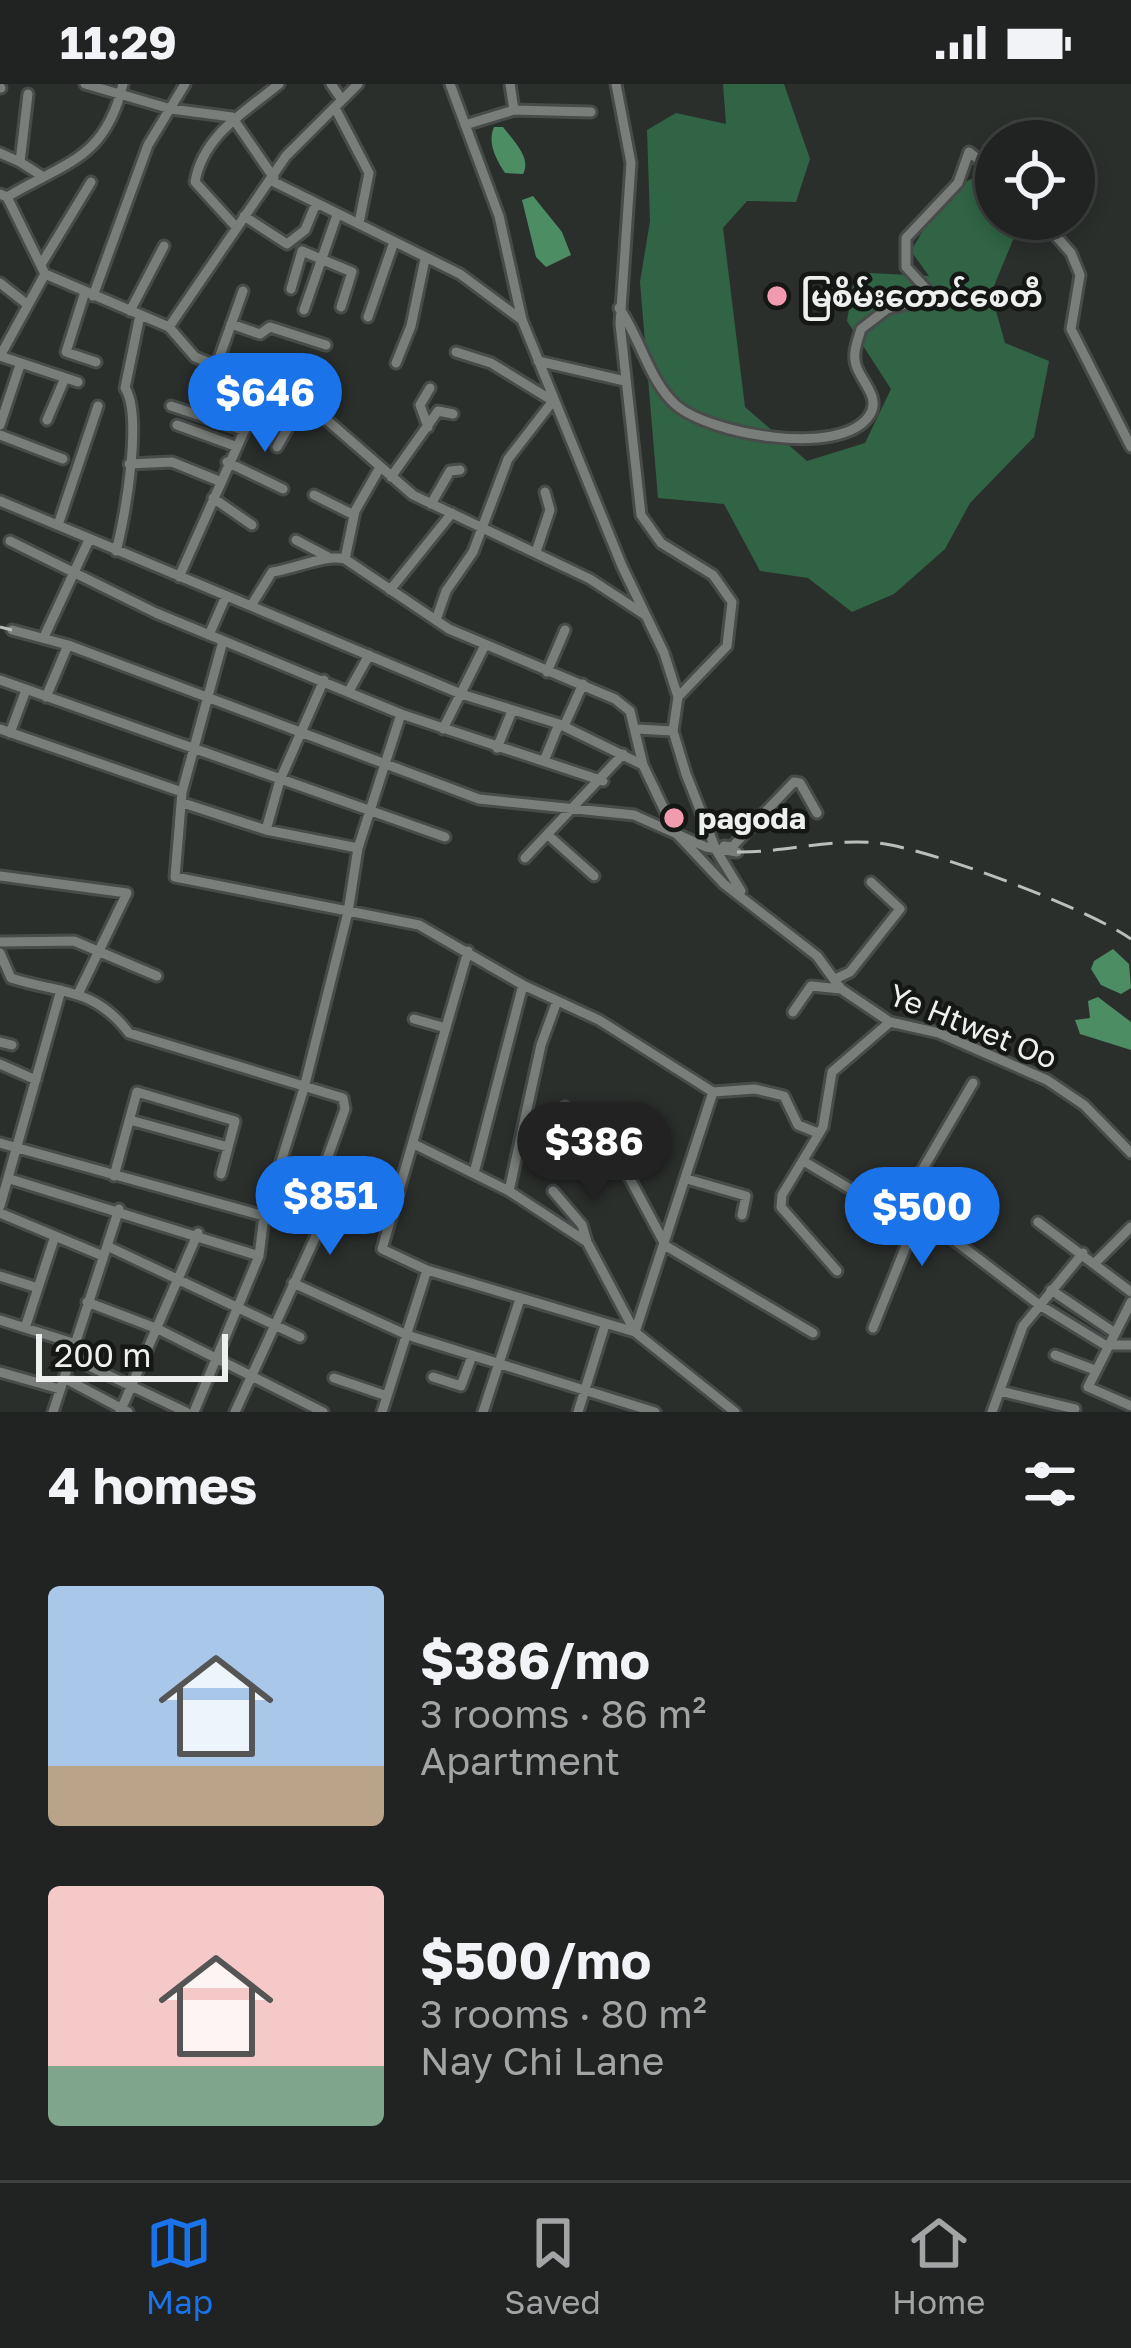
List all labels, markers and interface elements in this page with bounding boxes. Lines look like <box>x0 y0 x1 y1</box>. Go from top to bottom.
text: 11:29 <box>60 15 177 69</box>
map controls <box>975 120 1095 240</box>
button: locate <box>975 120 1095 240</box>
place label: မြစိမ်းတောင်စေတီ <box>801 276 1043 321</box>
marker: မြစိမ်းတောင်စေတီ <box>764 283 790 309</box>
pin: $646 <box>194 353 336 455</box>
text: $646 <box>215 368 315 415</box>
place label: pagoda <box>698 800 806 836</box>
marker: pagoda <box>661 805 687 831</box>
street label: Ye Htwet Oo <box>884 976 1062 1076</box>
pin: $386 <box>523 1102 665 1204</box>
text: $386 <box>544 1117 644 1164</box>
pin: $851 <box>259 1156 401 1258</box>
pin: $500 <box>851 1167 993 1269</box>
text: $851 <box>283 1171 377 1218</box>
text: $500 <box>872 1182 972 1229</box>
scale bar <box>36 1328 228 1381</box>
text: 200 m <box>54 1335 152 1374</box>
icon: filters <box>1017 1451 1083 1517</box>
text: 4 homes <box>48 1454 257 1515</box>
text: $386/mo <box>420 1629 650 1690</box>
icon: home <box>144 1634 288 1778</box>
text: 3 rooms · 86 m² <box>420 1690 706 1737</box>
text: Apartment <box>420 1737 620 1784</box>
text: $500/mo <box>420 1929 651 1990</box>
icon: home <box>144 1934 288 2078</box>
text: 3 rooms · 80 m² <box>420 1990 707 2037</box>
text: Nay Chi Lane <box>420 2037 664 2084</box>
tab: Map <box>146 2210 213 2321</box>
tab: Saved <box>504 2210 601 2321</box>
tab: Home <box>892 2210 985 2321</box>

